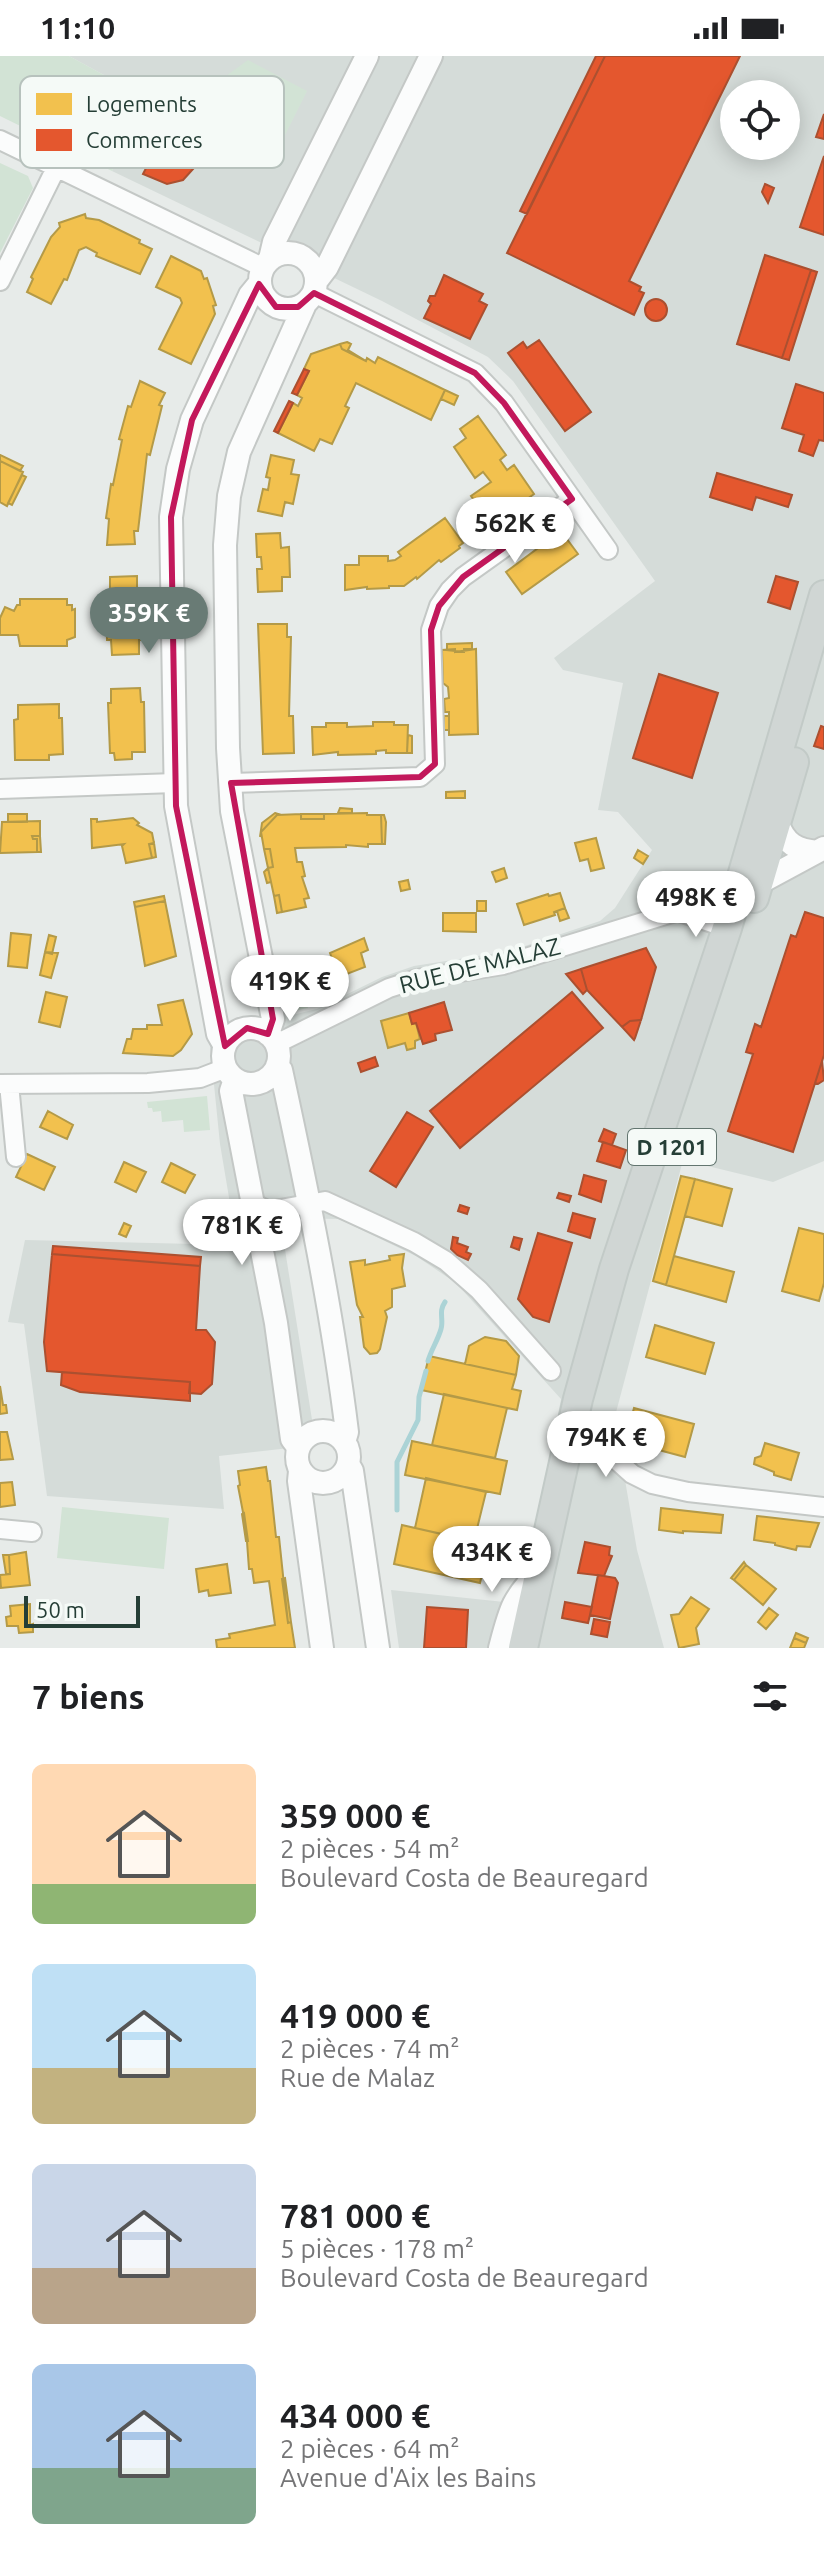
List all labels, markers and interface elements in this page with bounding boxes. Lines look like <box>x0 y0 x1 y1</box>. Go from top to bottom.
text: 11:10 <box>40 11 115 45</box>
legend <box>20 76 284 168</box>
map controls <box>720 80 800 160</box>
button: locate <box>720 80 800 160</box>
text: Logements <box>86 91 197 116</box>
text: Commerces <box>86 127 203 152</box>
pin: 562K € <box>450 497 580 565</box>
text: 562K € <box>474 508 556 537</box>
pin: 359K € <box>84 587 214 655</box>
text: 359K € <box>108 598 190 627</box>
pin: 498K € <box>631 871 761 939</box>
text: 498K € <box>655 882 737 911</box>
street label: RUE DE MALAZ <box>397 932 563 999</box>
pin: 419K € <box>225 955 355 1023</box>
text: 419K € <box>249 966 331 995</box>
road number: D 1201 <box>628 1129 716 1165</box>
pin: 781K € <box>177 1199 307 1267</box>
text: 781K € <box>201 1210 283 1239</box>
pin: 794K € <box>541 1411 671 1479</box>
text: 794K € <box>565 1422 647 1451</box>
pin: 434K € <box>427 1526 557 1594</box>
text: 434K € <box>451 1537 533 1566</box>
scale bar <box>24 1592 140 1628</box>
text: 50 m <box>36 1597 85 1622</box>
icon: filters <box>748 1674 792 1718</box>
text: 7 biens <box>32 1677 145 1715</box>
icon: home <box>96 1796 192 1892</box>
text: 359 000 € <box>280 1796 430 1834</box>
text: 2 pièces · 54 m² <box>280 1834 460 1863</box>
text: Boulevard Costa de Beauregard <box>280 1863 649 1892</box>
icon: home <box>96 1996 192 2092</box>
text: 419 000 € <box>280 1996 430 2034</box>
text: 2 pièces · 74 m² <box>280 2034 460 2063</box>
text: Rue de Malaz <box>280 2063 435 2092</box>
icon: home <box>96 2196 192 2292</box>
text: 781 000 € <box>280 2196 430 2234</box>
text: 5 pièces · 178 m² <box>280 2234 474 2263</box>
text: Boulevard Costa de Beauregard <box>280 2263 649 2292</box>
icon: home <box>96 2396 192 2492</box>
text: 434 000 € <box>280 2396 430 2434</box>
text: 2 pièces · 64 m² <box>280 2434 460 2463</box>
text: Avenue d'Aix les Bains <box>280 2463 536 2492</box>

